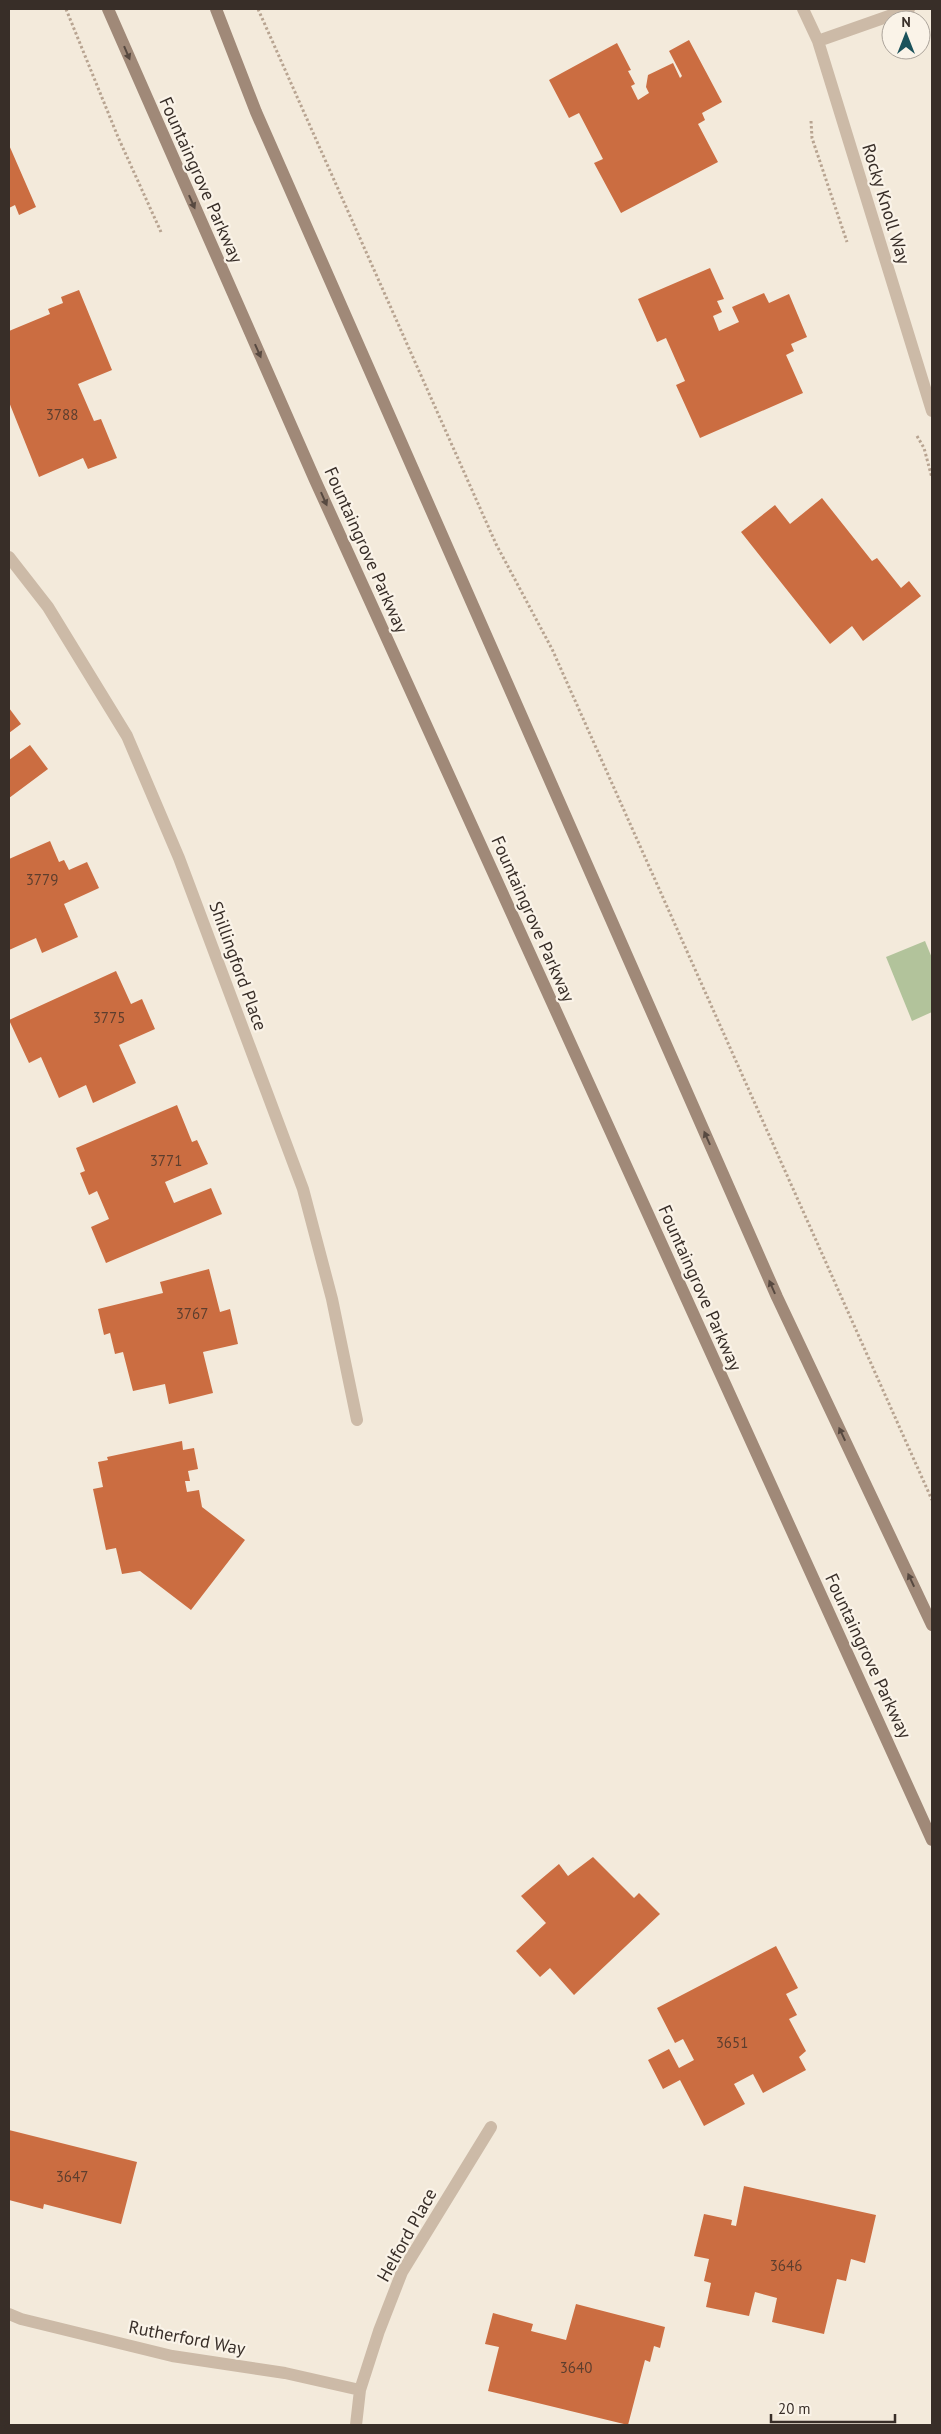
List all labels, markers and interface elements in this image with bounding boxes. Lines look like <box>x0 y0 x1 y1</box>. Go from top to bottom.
north arrow <box>881 10 931 60</box>
text: N <box>901 13 911 31</box>
one-way arrow <box>123 46 131 61</box>
street label: Fountaingrove Parkway <box>154 93 249 267</box>
street label: Rocky Knoll Way <box>857 141 916 268</box>
one-way arrow <box>188 195 196 209</box>
one-way arrow <box>254 344 262 358</box>
house number: 3788 <box>46 405 78 424</box>
street label: Fountaingrove Parkway <box>319 463 414 637</box>
one-way arrow <box>320 492 328 506</box>
street label: Fountaingrove Parkway <box>486 832 581 1006</box>
house number: 3779 <box>26 870 58 889</box>
street label: Shillingford Place <box>204 898 273 1034</box>
house number: 3775 <box>93 1008 125 1027</box>
one-way arrow <box>703 1131 711 1145</box>
house number: 3771 <box>150 1151 182 1170</box>
street label: Fountaingrove Parkway <box>653 1201 748 1375</box>
one-way arrow <box>768 1280 776 1294</box>
house number: 3767 <box>176 1304 208 1323</box>
one-way arrow <box>838 1427 846 1441</box>
street label: Fountaingrove Parkway <box>820 1570 917 1743</box>
one-way arrow <box>907 1573 916 1588</box>
house number: 3651 <box>716 2033 748 2052</box>
house number: 3647 <box>56 2167 88 2186</box>
street label: Helford Place <box>371 2184 442 2286</box>
house number: 3646 <box>770 2256 802 2275</box>
street label: Rutherford Way <box>127 2315 248 2360</box>
house number: 3640 <box>560 2358 592 2377</box>
scale bar <box>771 2392 895 2424</box>
text: 20 m <box>778 2399 811 2418</box>

